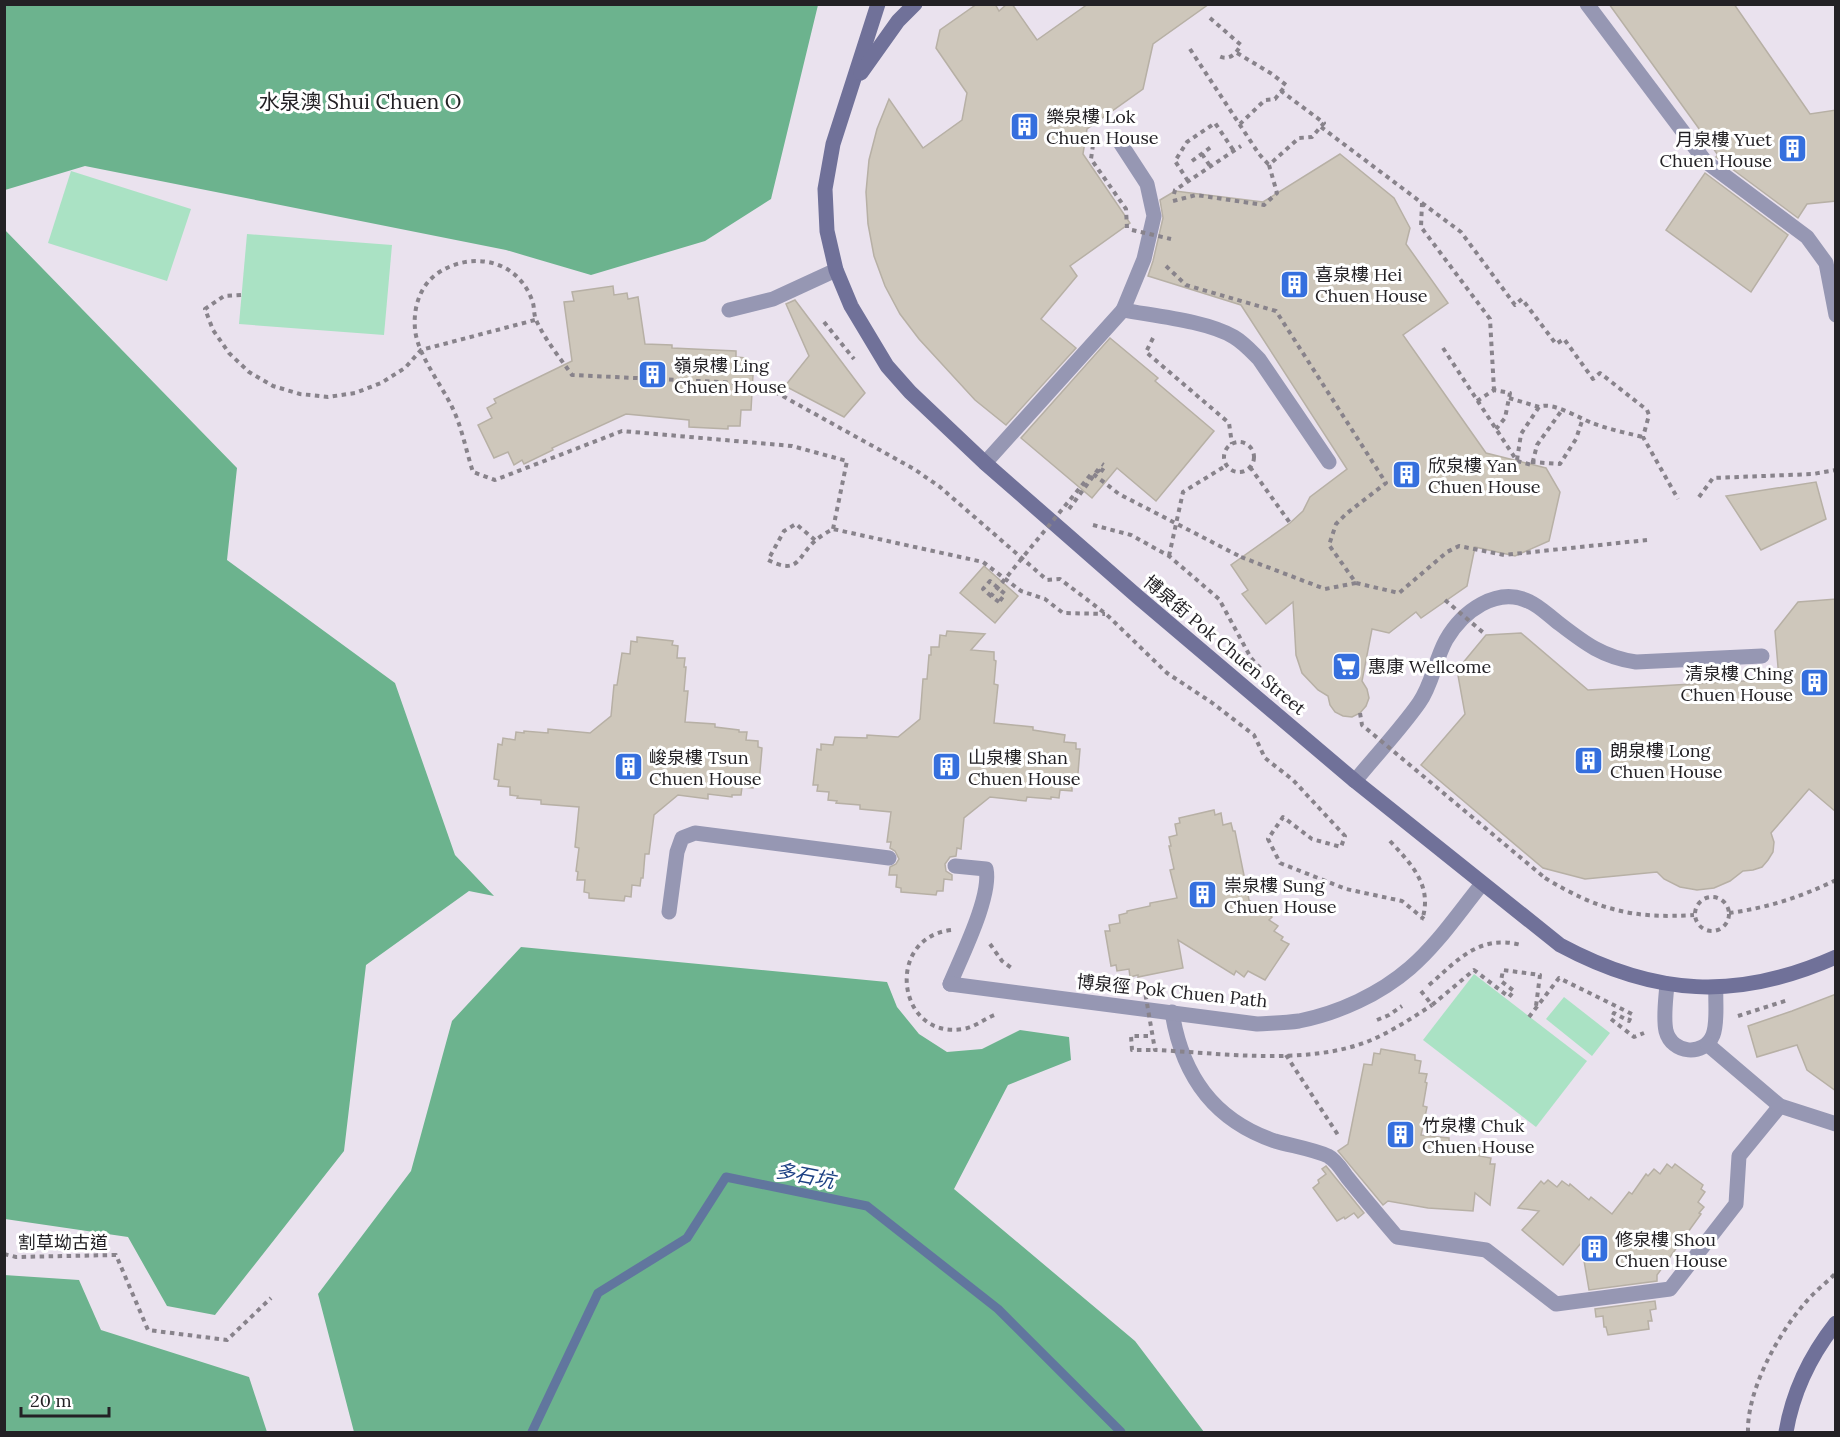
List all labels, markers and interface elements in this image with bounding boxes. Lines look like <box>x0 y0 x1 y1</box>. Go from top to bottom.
district label: 水泉澳 Shui Chuen O <box>258 88 462 115</box>
place label: 樂泉樓 Lok Chuen House <box>1046 105 1159 149</box>
building icon: 樂泉樓 Lok Chuen House <box>1009 110 1041 142</box>
place label: 月泉樓 Yuet Chuen House <box>1659 128 1772 172</box>
building icon: 月泉樓 Yuet Chuen House <box>1777 133 1809 165</box>
place label: 喜泉樓 Hei Chuen House <box>1315 263 1428 307</box>
building icon: 喜泉樓 Hei Chuen House <box>1278 268 1310 300</box>
place label: 嶺泉樓 Ling Chuen House <box>674 354 787 398</box>
building icon: 嶺泉樓 Ling Chuen House <box>637 359 669 391</box>
place label: 欣泉樓 Yan Chuen House <box>1428 454 1541 498</box>
building icon: 欣泉樓 Yan Chuen House <box>1391 459 1423 491</box>
street label: 博泉街 Pok Chuen Street <box>1139 570 1311 720</box>
supermarket icon: 惠康 Wellcome <box>1331 650 1363 682</box>
place label: 惠康 Wellcome <box>1368 655 1492 678</box>
place label: 清泉樓 Ching Chuen House <box>1680 662 1794 706</box>
building icon: 清泉樓 Ching Chuen House <box>1798 667 1830 699</box>
place label: 朗泉樓 Long Chuen House <box>1610 739 1723 783</box>
building icon: 朗泉樓 Long Chuen House <box>1573 744 1605 776</box>
place label: 峻泉樓 Tsun Chuen House <box>649 746 762 790</box>
place label: 山泉樓 Shan Chuen House <box>968 746 1081 790</box>
building icon: 峻泉樓 Tsun Chuen House <box>612 751 644 783</box>
building icon: 山泉樓 Shan Chuen House <box>931 751 963 783</box>
place label: 崇泉樓 Sung Chuen House <box>1224 874 1337 918</box>
building icon: 崇泉樓 Sung Chuen House <box>1187 879 1219 911</box>
street label: 博泉徑 Pok Chuen Path <box>1076 970 1269 1012</box>
place label: 竹泉樓 Chuk Chuen House <box>1422 1114 1535 1158</box>
building icon: 竹泉樓 Chuk Chuen House <box>1385 1119 1417 1151</box>
water label: 多石坑 <box>773 1157 840 1194</box>
place label: 修泉樓 Shou Chuen House <box>1615 1228 1728 1272</box>
street label: 割草坳古道 <box>18 1231 108 1254</box>
building icon: 修泉樓 Shou Chuen House <box>1578 1233 1610 1265</box>
scale bar <box>21 1380 110 1418</box>
text: 20 m <box>30 1389 72 1412</box>

